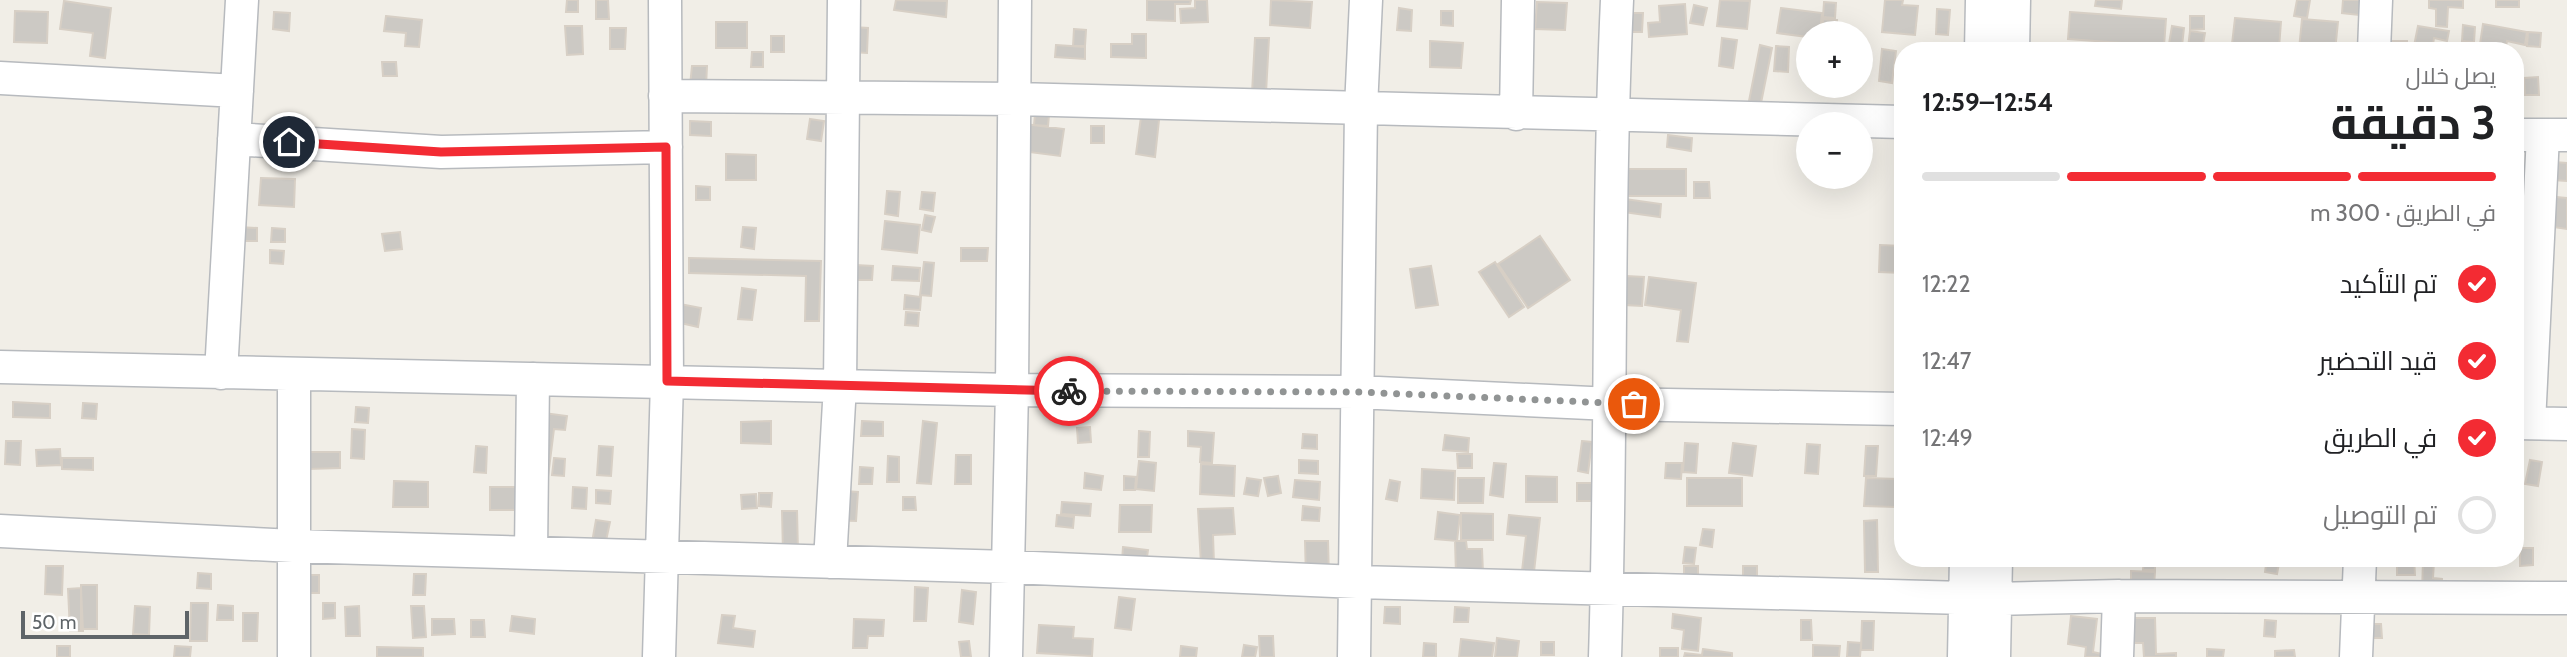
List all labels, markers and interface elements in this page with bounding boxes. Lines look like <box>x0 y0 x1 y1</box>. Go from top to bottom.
map controls <box>1796 21 1873 189</box>
button: + <box>1796 21 1873 98</box>
text: يصل خلال <box>2405 62 2496 90</box>
text: 12:54–12:59 <box>1922 86 2053 118</box>
text: 3 دقيقة <box>2331 95 2496 151</box>
pin <box>259 112 319 172</box>
button: − <box>1796 112 1873 189</box>
icon: home <box>270 123 308 161</box>
text: في الطريق · 300 m <box>2310 199 2496 227</box>
icon: check <box>2458 265 2496 303</box>
text: تم التأكيد <box>2340 268 2437 300</box>
text: 12:22 <box>1922 270 1970 298</box>
icon: check <box>2458 342 2496 380</box>
text: قيد التحضير <box>2319 345 2437 377</box>
text: 12:47 <box>1922 347 1971 375</box>
courier <box>1034 356 1104 426</box>
icon: bike <box>1050 372 1088 410</box>
pin <box>1604 374 1664 434</box>
icon: bag <box>1615 385 1653 423</box>
icon: check <box>2458 419 2496 457</box>
text: في الطريق <box>2324 422 2437 454</box>
text: 12:49 <box>1922 424 1973 452</box>
text: تم التوصيل <box>2323 499 2437 531</box>
scale bar <box>21 608 189 640</box>
text: 50 m <box>32 611 76 634</box>

